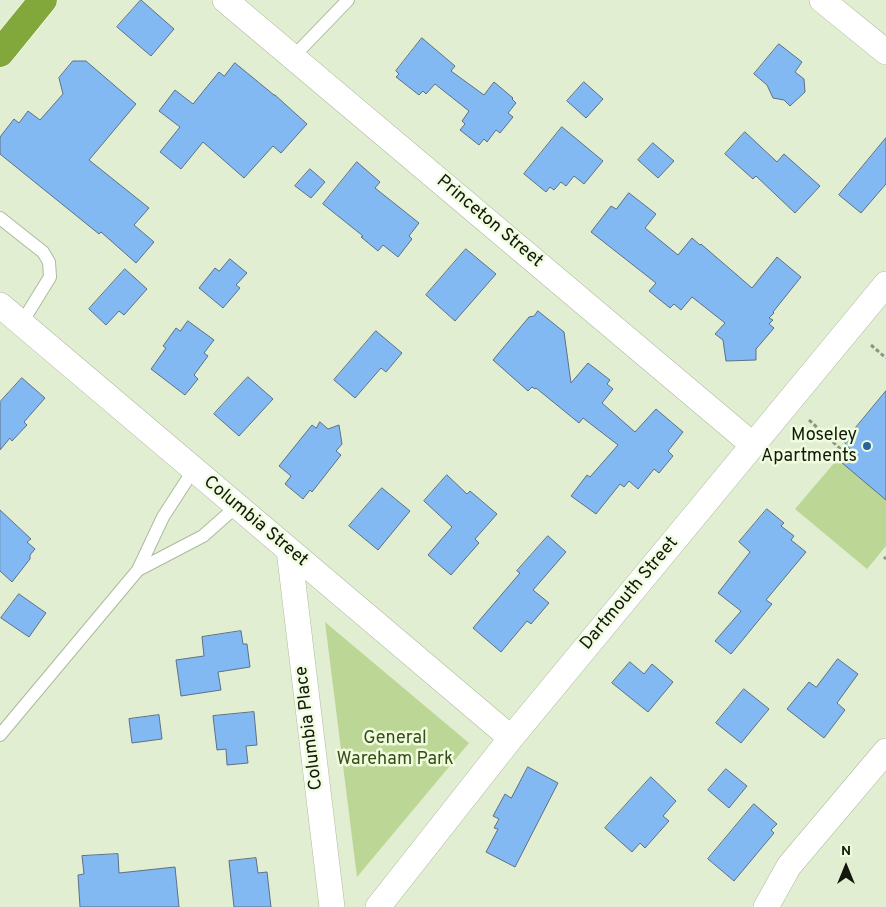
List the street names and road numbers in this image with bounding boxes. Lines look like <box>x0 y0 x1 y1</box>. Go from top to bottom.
street label: Princeton Street <box>431 171 547 273</box>
street label: Columbia Street <box>198 472 312 572</box>
street label: Dartmouth Street <box>576 533 684 655</box>
street label: Columbia Place <box>292 665 328 791</box>

